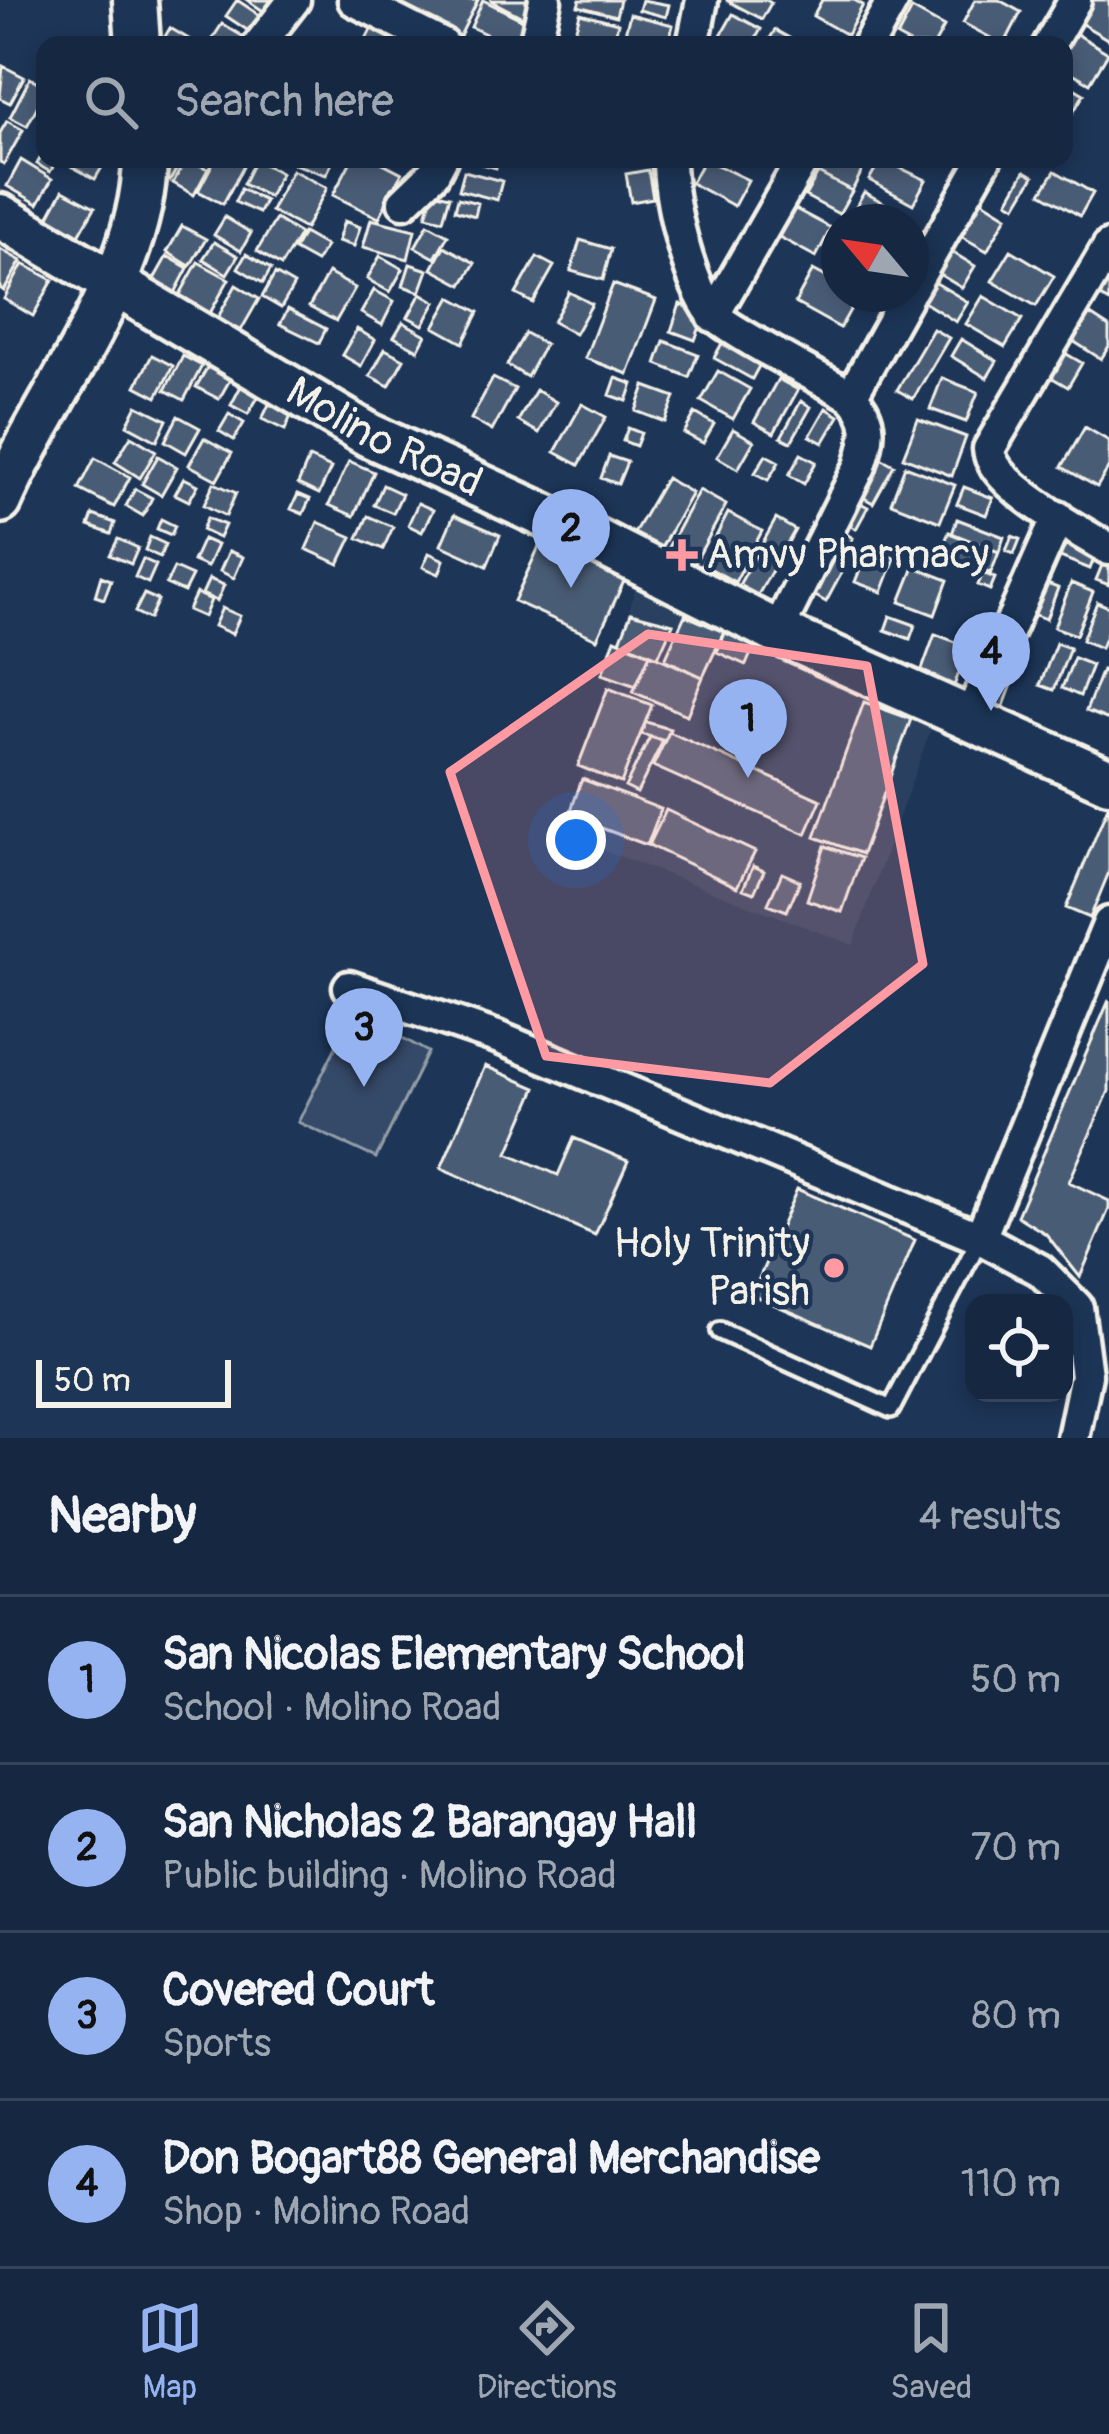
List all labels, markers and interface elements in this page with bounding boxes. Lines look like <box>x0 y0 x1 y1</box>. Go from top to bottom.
search box <box>36 36 1073 168</box>
icon: search <box>78 69 144 135</box>
text: Search here <box>174 74 394 130</box>
north arrow <box>821 204 929 312</box>
street label: Molino Road <box>277 366 490 509</box>
pin: 2 <box>532 489 610 588</box>
place label: Amvy Pharmacy <box>706 529 989 581</box>
marker: Amvy Pharmacy <box>669 542 695 568</box>
pin: 4 <box>952 612 1030 711</box>
pin: 1 <box>709 679 787 778</box>
your location <box>546 810 606 870</box>
pin: 3 <box>325 988 403 1087</box>
place label: Holy Trinity Parish <box>614 1218 810 1318</box>
marker: Holy Trinity Parish <box>821 1255 847 1281</box>
map controls <box>965 1294 1073 1402</box>
button: locate <box>965 1294 1073 1402</box>
scale bar <box>36 1354 231 1407</box>
text: 50 m <box>54 1360 131 1401</box>
text: Nearby <box>48 1484 196 1548</box>
text: 4 results <box>919 1492 1061 1541</box>
text: San Nicolas Elementary School <box>162 1627 745 1683</box>
text: 1 <box>79 1655 95 1704</box>
text: 50 m <box>970 1655 1061 1704</box>
text: School · Molino Road <box>162 1683 501 1732</box>
text: San Nicholas 2 Barangay Hall <box>162 1795 697 1851</box>
text: 2 <box>76 1823 98 1872</box>
text: 70 m <box>971 1823 1061 1872</box>
text: Public building · Molino Road <box>162 1851 617 1900</box>
text: Covered Court <box>162 1963 434 2019</box>
text: 3 <box>76 1991 98 2040</box>
text: 80 m <box>972 1991 1061 2040</box>
text: Sports <box>162 2019 271 2068</box>
text: Don Bogart88 General Merchandise <box>162 2131 820 2187</box>
text: 4 <box>76 2159 98 2208</box>
text: 110 m <box>961 2159 1061 2208</box>
text: Shop · Molino Road <box>162 2187 470 2236</box>
tab: Map <box>137 2295 203 2408</box>
tab: Directions <box>477 2295 617 2408</box>
tab: Saved <box>890 2295 972 2408</box>

